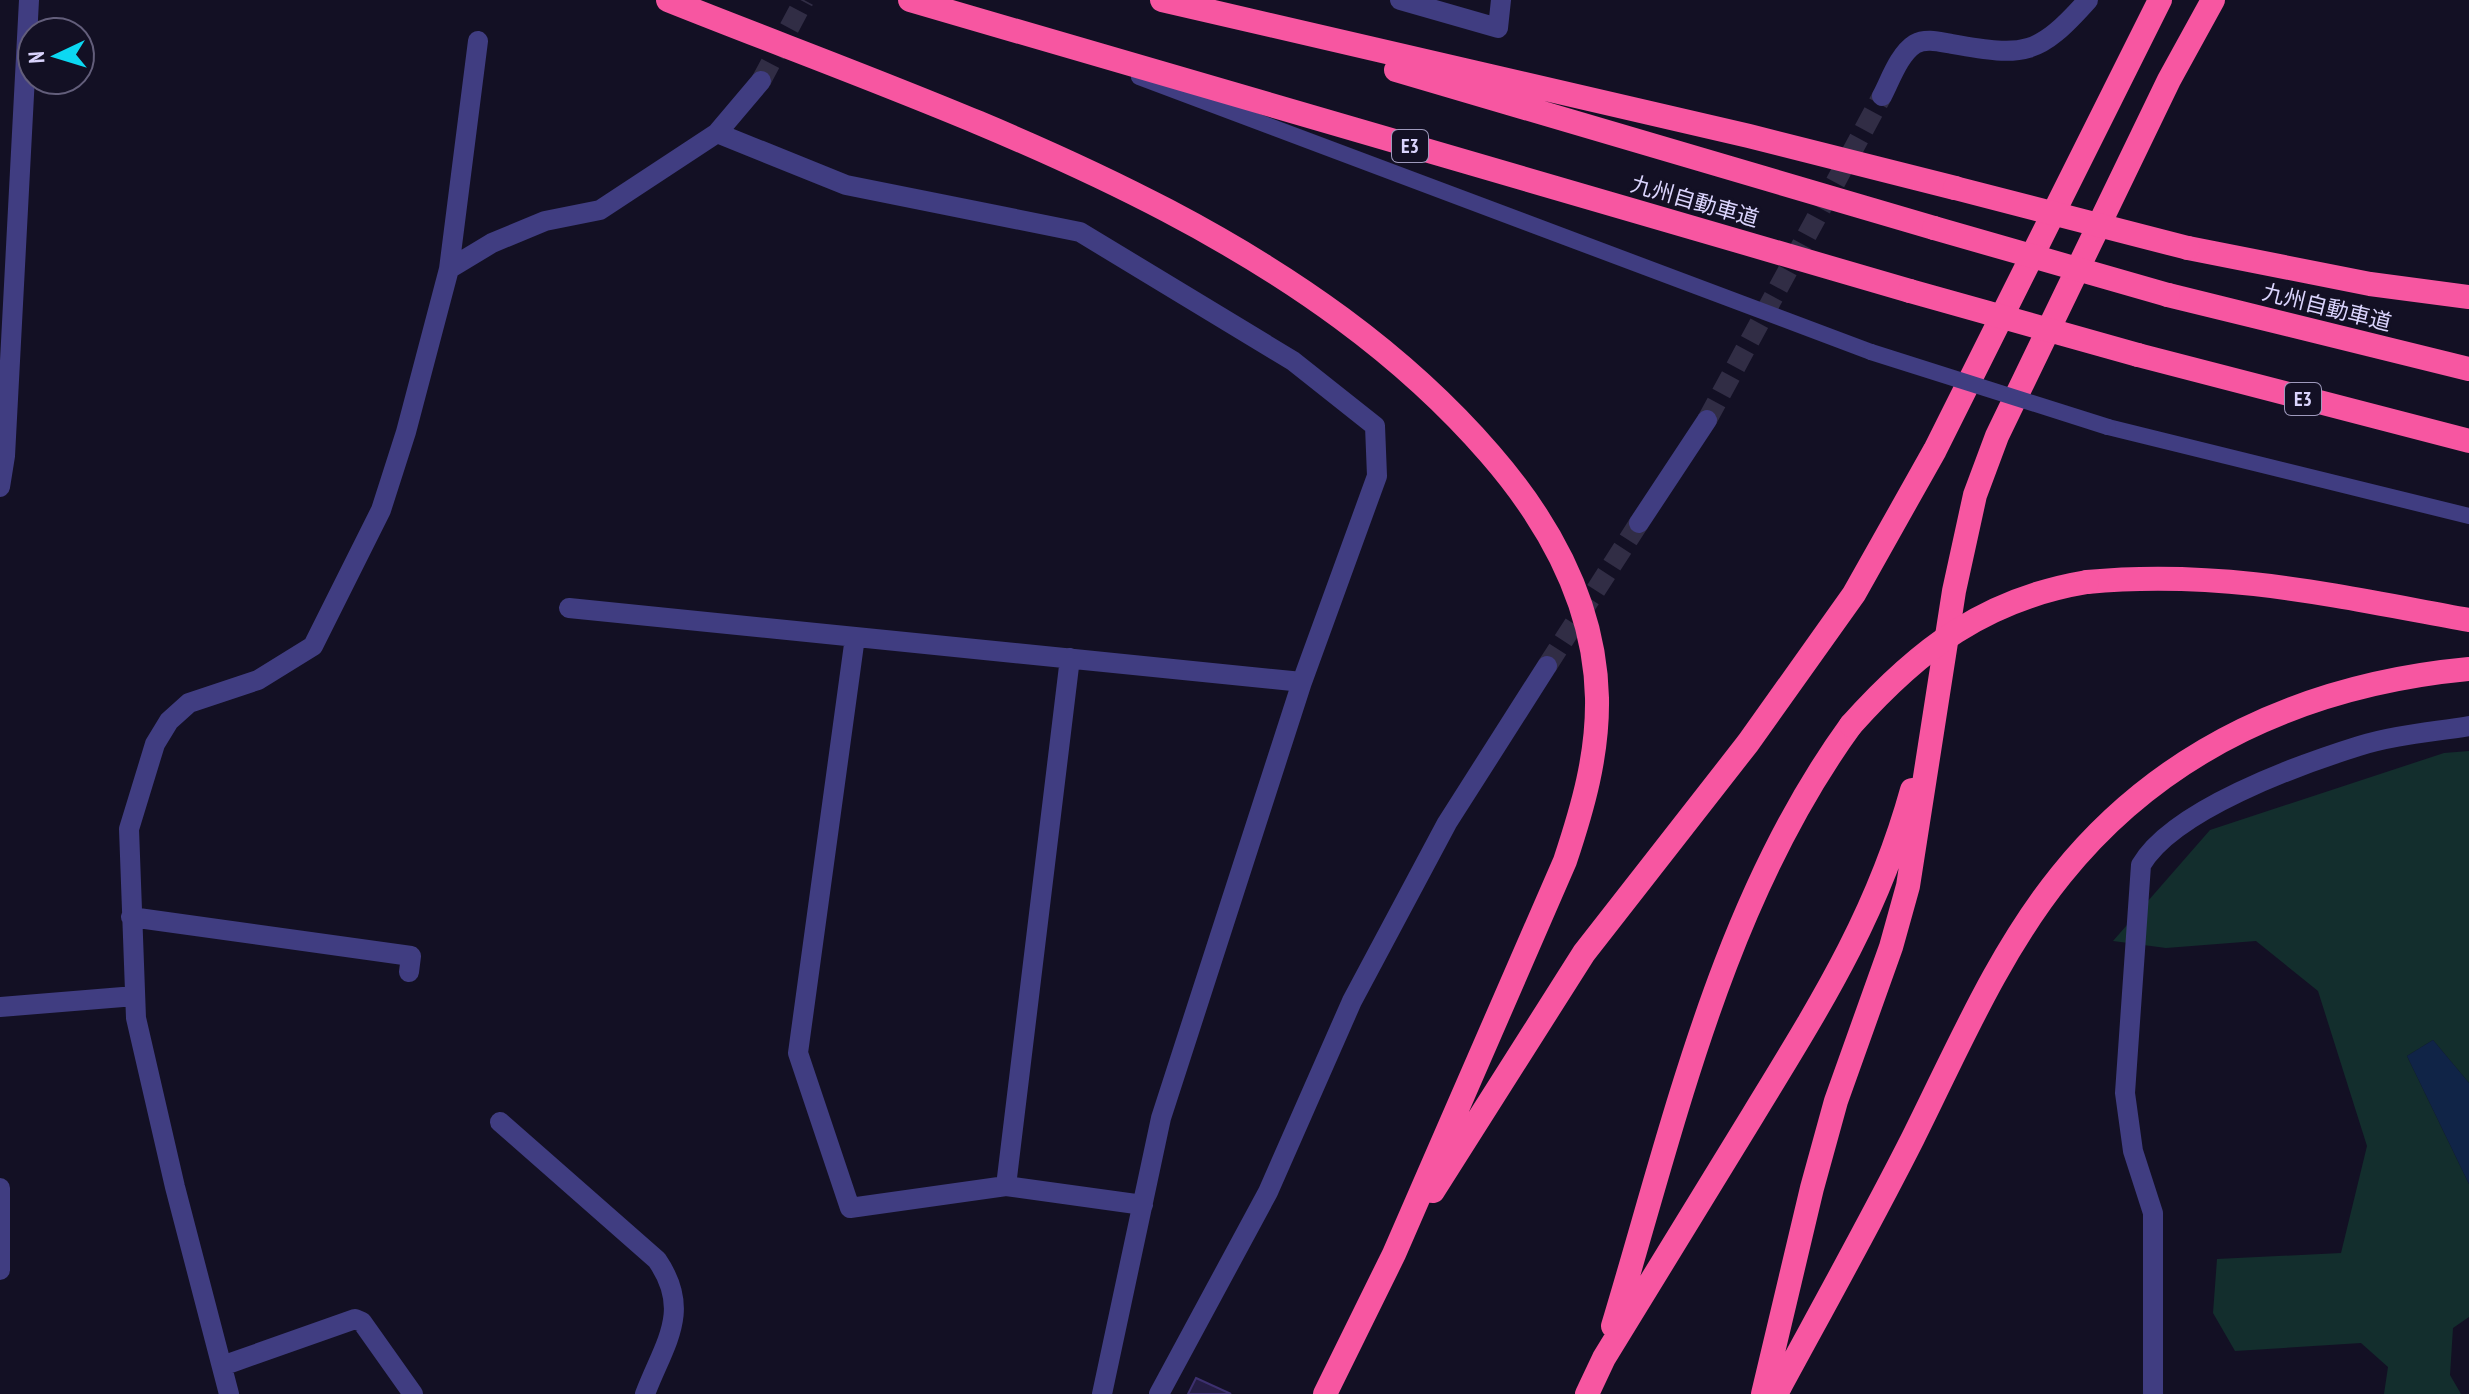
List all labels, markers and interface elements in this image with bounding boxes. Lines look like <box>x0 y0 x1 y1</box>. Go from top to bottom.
north arrow <box>16 16 96 96</box>
text: N <box>22 50 50 64</box>
road number: E3 <box>1392 130 1428 162</box>
street label: 九州自動車道 <box>1628 169 1762 233</box>
street label: 九州自動車道 <box>2260 277 2394 337</box>
road number: E3 <box>2285 383 2321 415</box>

